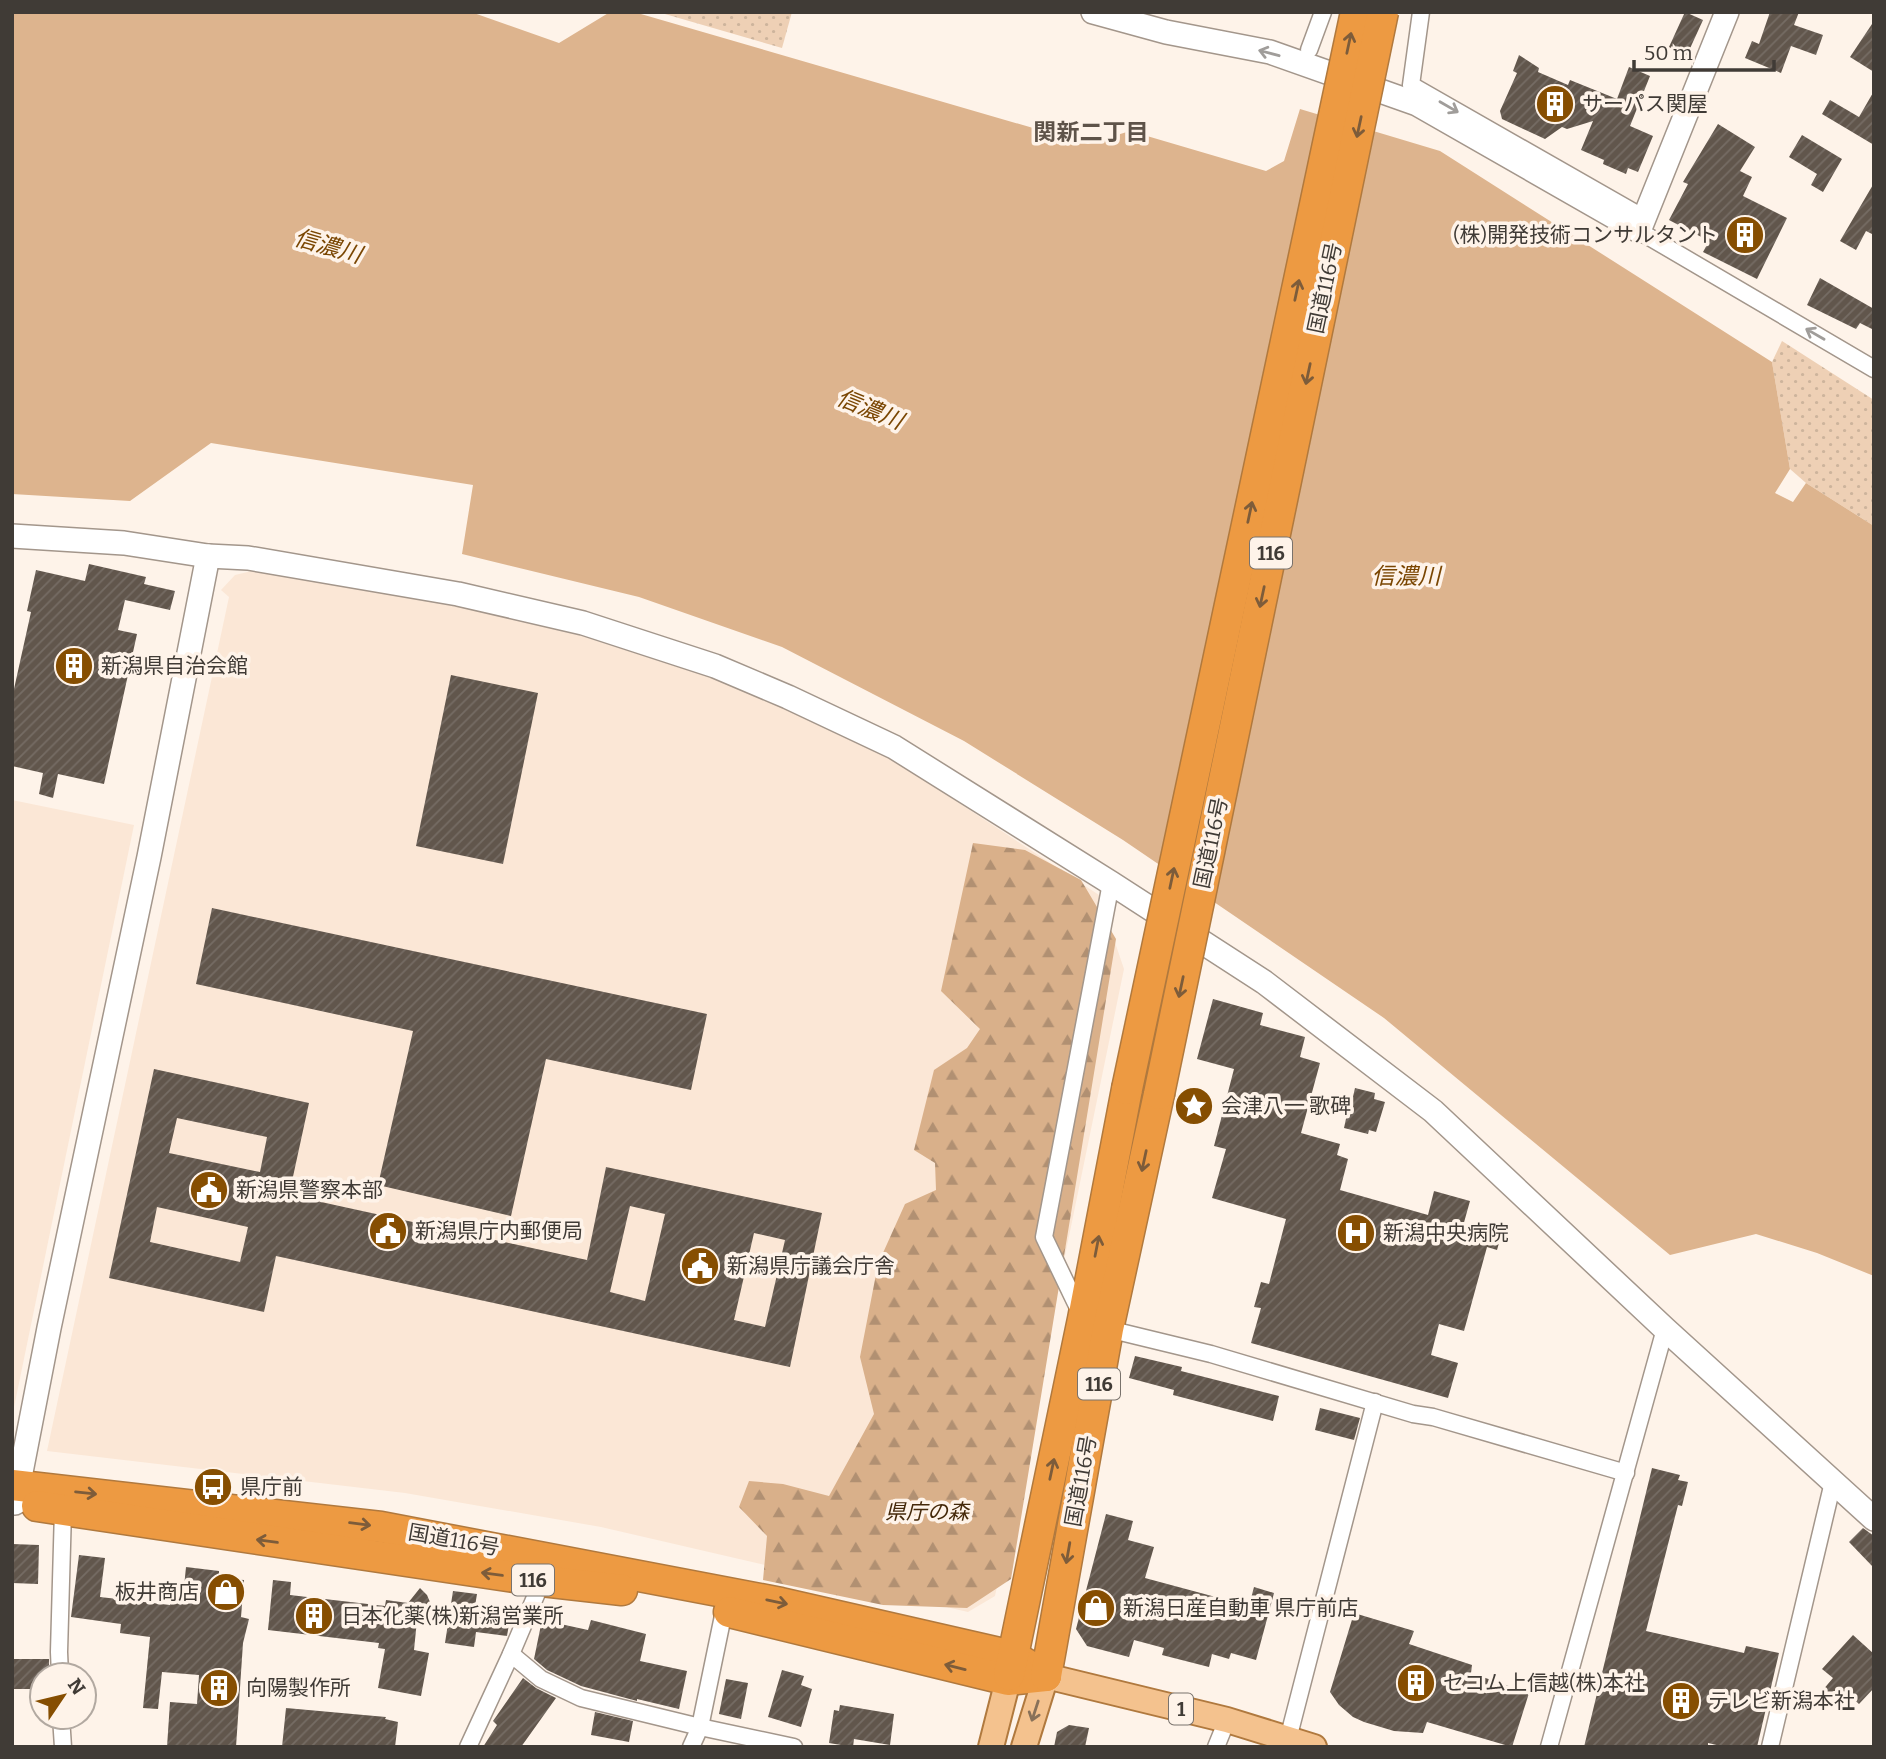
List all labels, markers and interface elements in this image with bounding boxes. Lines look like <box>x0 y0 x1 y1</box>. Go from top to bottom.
scale bar <box>1634 28 1774 72</box>
one-way arrow <box>1343 32 1357 55</box>
text: 50 m <box>1644 40 1693 66</box>
one-way arrow <box>1259 46 1281 59</box>
building icon: サーパス関屋 <box>1534 83 1576 125</box>
place label: サーパス関屋 <box>1582 91 1708 117</box>
one-way arrow <box>1438 100 1458 114</box>
one-way arrow <box>1351 115 1365 138</box>
district label: 関新二丁目 <box>1034 118 1149 146</box>
building icon: (株)開発技術コンサルタント <box>1724 214 1766 256</box>
place label: (株)開発技術コンサルタント <box>1453 222 1718 248</box>
water label: 信濃川 <box>291 223 368 270</box>
street label: 国道116号 <box>1303 240 1347 336</box>
one-way arrow <box>1290 279 1304 302</box>
one-way arrow <box>1805 327 1825 341</box>
one-way arrow <box>1300 362 1314 385</box>
water label: 信濃川 <box>833 383 910 436</box>
one-way arrow <box>1243 501 1257 524</box>
road number: 116 <box>1250 538 1292 568</box>
water label: 信濃川 <box>1372 562 1444 590</box>
one-way arrow <box>1254 585 1268 608</box>
building icon: 新潟県自治会館 <box>53 645 95 687</box>
place label: 新潟県自治会館 <box>101 653 248 679</box>
street label: 国道116号 <box>1189 795 1233 891</box>
one-way arrow <box>1165 867 1179 890</box>
one-way arrow <box>1173 975 1187 998</box>
place icon: 会津八一 歌碑 <box>1173 1085 1215 1127</box>
place label: 会津八一 歌碑 <box>1221 1093 1351 1119</box>
one-way arrow <box>1137 1149 1151 1172</box>
public building icon: 新潟県警察本部 <box>188 1169 230 1211</box>
place label: 新潟県警察本部 <box>236 1177 383 1203</box>
public building icon: 新潟県庁内郵便局 <box>367 1210 409 1252</box>
hospital icon: 新潟中央病院 <box>1335 1212 1377 1254</box>
place label: 新潟県庁内郵便局 <box>415 1218 583 1244</box>
place label: 新潟中央病院 <box>1383 1220 1509 1246</box>
one-way arrow <box>1091 1235 1104 1258</box>
public building icon: 新潟県庁議会庁舎 <box>679 1245 721 1287</box>
place label: 新潟県庁議会庁舎 <box>727 1253 895 1279</box>
road number: 116 <box>1078 1368 1120 1400</box>
street label: 国道116号 <box>1060 1433 1102 1529</box>
one-way arrow <box>1045 1458 1059 1481</box>
bus stop icon: 県庁前 <box>192 1466 234 1508</box>
place label: 県庁前 <box>240 1474 303 1500</box>
one-way arrow <box>74 1486 97 1499</box>
park label: 県庁の森 <box>885 1499 971 1525</box>
one-way arrow <box>349 1518 371 1531</box>
street label: 国道116号 <box>406 1519 502 1561</box>
one-way arrow <box>257 1534 279 1547</box>
one-way arrow <box>1061 1541 1075 1563</box>
road number: 116 <box>512 1564 554 1596</box>
one-way arrow <box>482 1567 504 1580</box>
shop icon: 板井商店 <box>205 1571 247 1613</box>
place label: 板井商店 <box>115 1579 199 1605</box>
shop icon: 新潟日産自動車 県庁前店 <box>1075 1587 1117 1629</box>
building icon: 日本化薬(株)新潟営業所 <box>293 1595 335 1637</box>
place label: 新潟日産自動車 県庁前店 <box>1123 1595 1358 1621</box>
one-way arrow <box>765 1596 788 1610</box>
place label: 日本化薬(株)新潟営業所 <box>341 1603 564 1629</box>
one-way arrow <box>944 1660 967 1673</box>
north arrow <box>28 1661 98 1731</box>
building icon: セコム上信越(株)本社 <box>1395 1662 1437 1704</box>
building icon: 向陽製作所 <box>198 1667 240 1709</box>
place label: セコム上信越(株)本社 <box>1443 1670 1645 1696</box>
text: N <box>63 1674 90 1699</box>
place label: 向陽製作所 <box>246 1675 351 1701</box>
building icon: テレビ新潟本社 <box>1660 1680 1702 1722</box>
place label: テレビ新潟本社 <box>1708 1688 1855 1714</box>
road number: 1 <box>1169 1694 1193 1724</box>
one-way arrow <box>1028 1700 1040 1722</box>

